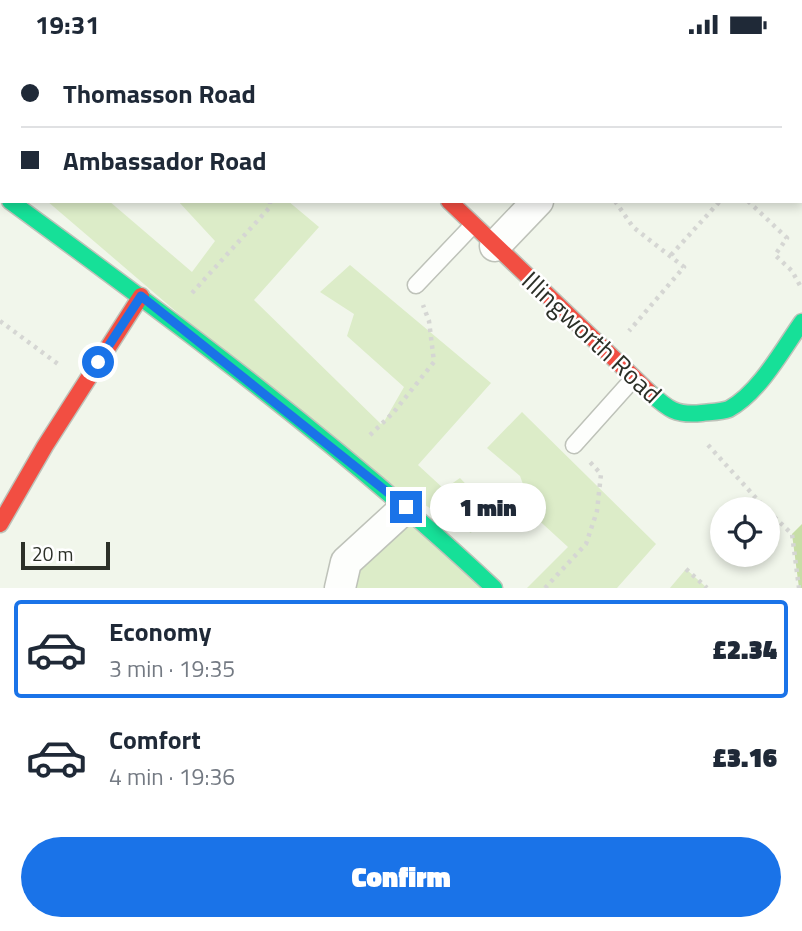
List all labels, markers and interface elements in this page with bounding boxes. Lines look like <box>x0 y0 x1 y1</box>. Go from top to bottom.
text: 19:31 <box>35 5 100 44</box>
text: Thomasson Road <box>63 74 256 113</box>
text: Ambassador Road <box>63 141 267 180</box>
street label: Illingworth Road <box>513 262 671 412</box>
route start <box>82 346 114 378</box>
callout: 1 min <box>430 483 546 531</box>
text: 1 min <box>459 490 517 525</box>
route end <box>390 491 422 523</box>
map controls <box>710 497 780 567</box>
button: locate <box>710 497 780 567</box>
scale bar <box>21 539 110 571</box>
text: 20 m <box>32 539 73 568</box>
text: Economy <box>109 612 211 651</box>
icon: car <box>25 618 88 681</box>
text: £2.34 <box>712 630 777 669</box>
text: 3 min · 19:35 <box>109 651 235 686</box>
text: Comfort <box>109 720 201 759</box>
icon: car <box>25 726 88 789</box>
text: £3.16 <box>712 738 777 777</box>
text: 4 min · 19:36 <box>109 759 235 794</box>
button: Confirm <box>21 837 781 917</box>

